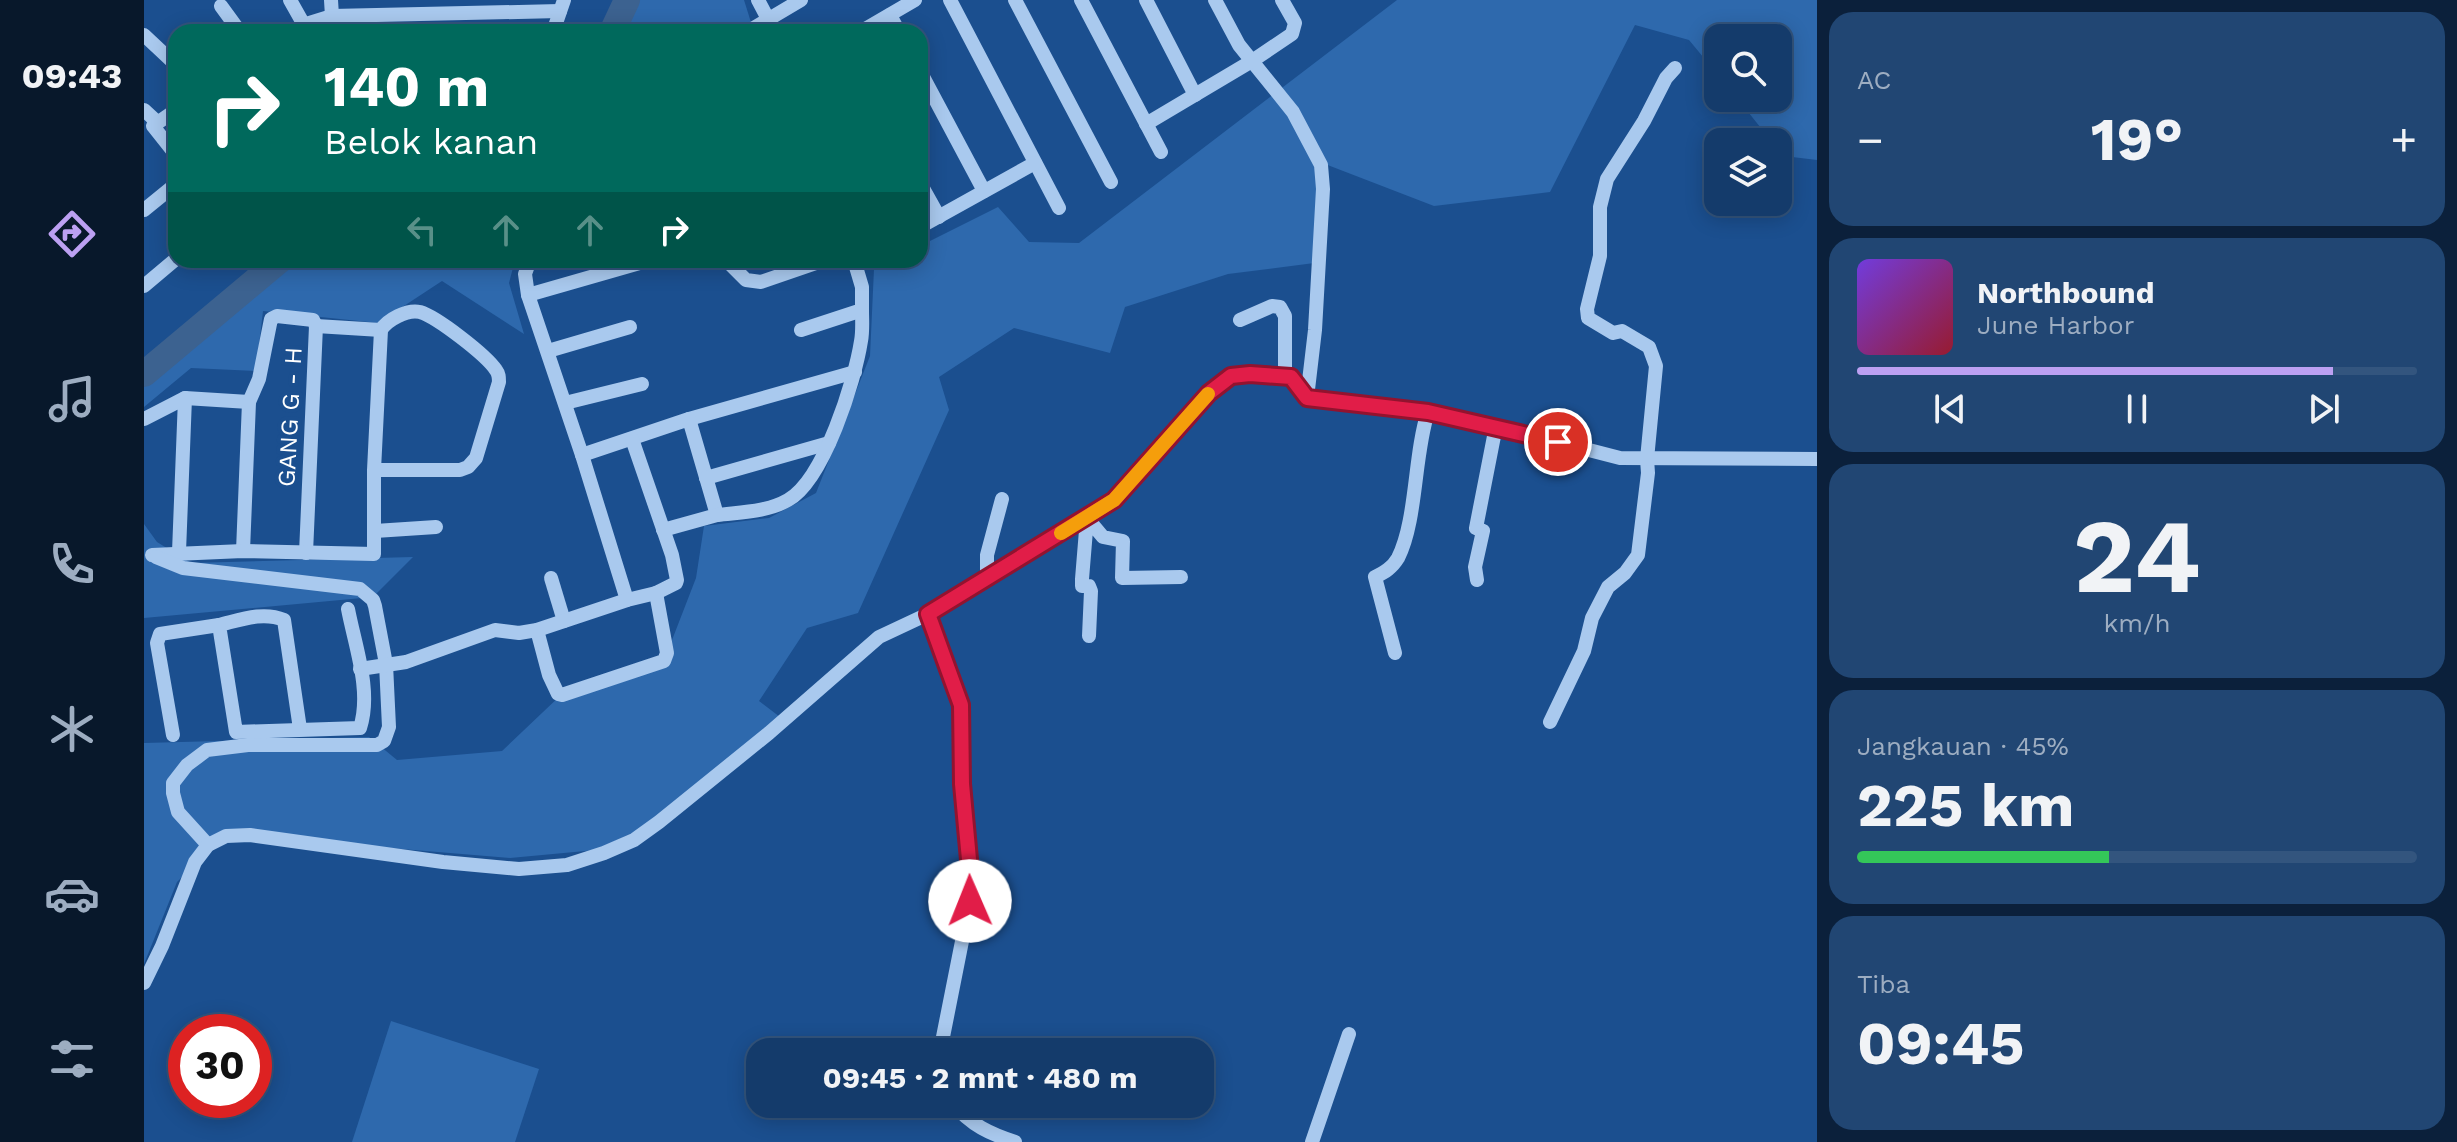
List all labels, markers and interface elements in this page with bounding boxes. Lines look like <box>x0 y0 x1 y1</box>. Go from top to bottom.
map controls <box>1704 24 1792 216</box>
button: search <box>1704 24 1792 112</box>
text: 140 m <box>324 54 489 120</box>
text: 09:43 <box>22 55 122 97</box>
icon: right <box>192 56 296 160</box>
text: AC <box>1857 65 1891 95</box>
text: 19° <box>2091 104 2183 175</box>
text: − <box>1857 114 1884 166</box>
text: + <box>2390 114 2417 166</box>
text: Belok kanan <box>324 121 538 163</box>
button: layers <box>1704 128 1792 216</box>
icon: directions <box>44 206 100 262</box>
icon: left <box>400 208 444 252</box>
icon: ahead <box>484 208 528 252</box>
icon: ahead <box>568 208 612 252</box>
icon: right <box>652 208 696 252</box>
text: Northbound <box>1977 275 2154 310</box>
text: June Harbor <box>1977 310 2134 340</box>
street label: GANG G - H <box>272 346 308 488</box>
icon: music <box>44 371 100 427</box>
icon: previous <box>1928 387 1972 431</box>
icon: pause <box>2115 387 2159 431</box>
icon: next <box>2302 387 2346 431</box>
pin <box>1524 408 1592 476</box>
icon: arrive <box>1536 420 1580 464</box>
text: 24 <box>2073 495 2201 617</box>
icon: phone <box>44 536 100 592</box>
text: km/h <box>2104 608 2170 638</box>
icon: climate <box>44 701 100 757</box>
text: Jangkauan · 45% <box>1857 731 2069 761</box>
text: 225 km <box>1857 770 2074 841</box>
position arrow <box>928 859 1012 943</box>
icon: car <box>44 866 100 922</box>
text: Tiba <box>1857 969 1910 999</box>
text: 09:45 <box>1857 1008 2024 1079</box>
speed limit sign: 30 <box>168 1014 272 1118</box>
icon: filters <box>44 1031 100 1087</box>
text: 09:45 · 2 mnt · 480 m <box>822 1060 1138 1095</box>

